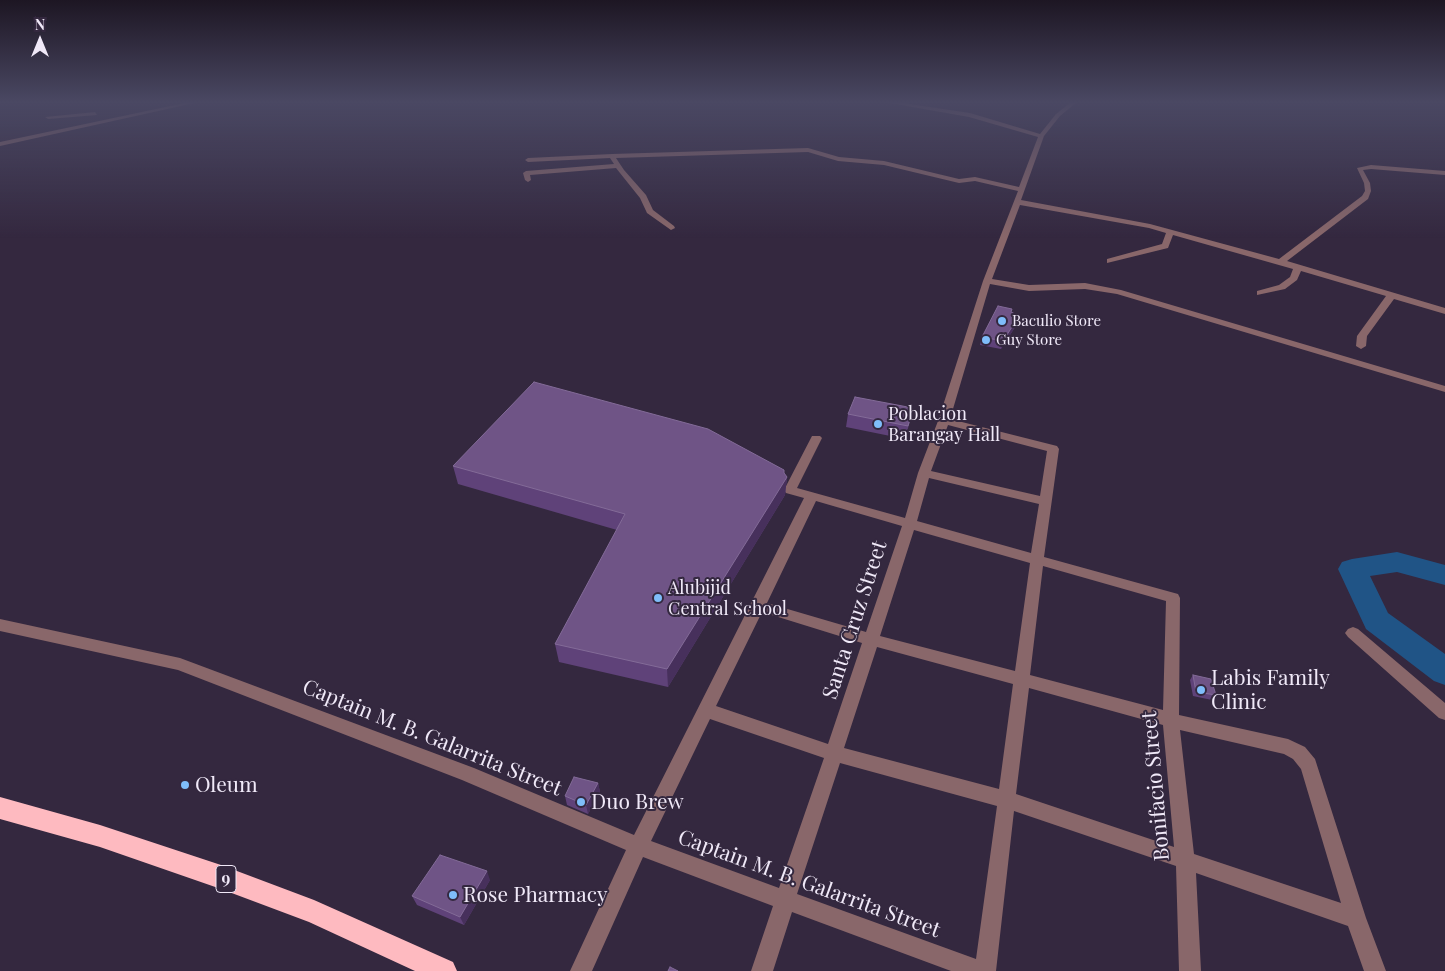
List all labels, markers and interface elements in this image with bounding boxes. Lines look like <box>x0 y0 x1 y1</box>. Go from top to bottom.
north arrow <box>15 15 65 65</box>
text: N <box>35 15 45 34</box>
place label: Baculio Store <box>1012 312 1101 330</box>
marker: Baculio Store <box>996 315 1008 327</box>
place label: Guy Store <box>996 331 1062 349</box>
marker: Guy Store <box>980 334 992 346</box>
place label: Poblacion Barangay Hall <box>888 403 1000 446</box>
marker: Poblacion Barangay Hall <box>872 418 884 430</box>
street label: Santa Cruz Street <box>818 538 892 702</box>
place label: Alubijid Central School <box>668 577 787 620</box>
marker: Alubijid Central School <box>652 592 664 604</box>
place label: Labis Family Clinic <box>1211 665 1330 715</box>
street label: Captain M. B. Galarrita Street <box>299 674 565 802</box>
marker: Labis Family Clinic <box>1195 684 1207 696</box>
street label: Bonifacio Street <box>1137 710 1175 862</box>
place label: Oleum <box>195 772 258 798</box>
marker: Oleum <box>179 779 191 791</box>
place label: Duo Brew <box>591 789 684 815</box>
marker: Duo Brew <box>575 796 587 808</box>
street label: Captain M. B. Galarrita Street <box>674 825 944 943</box>
road number: 9 <box>216 866 236 892</box>
place label: Rose Pharmacy <box>463 882 608 908</box>
marker: Rose Pharmacy <box>447 889 459 901</box>

